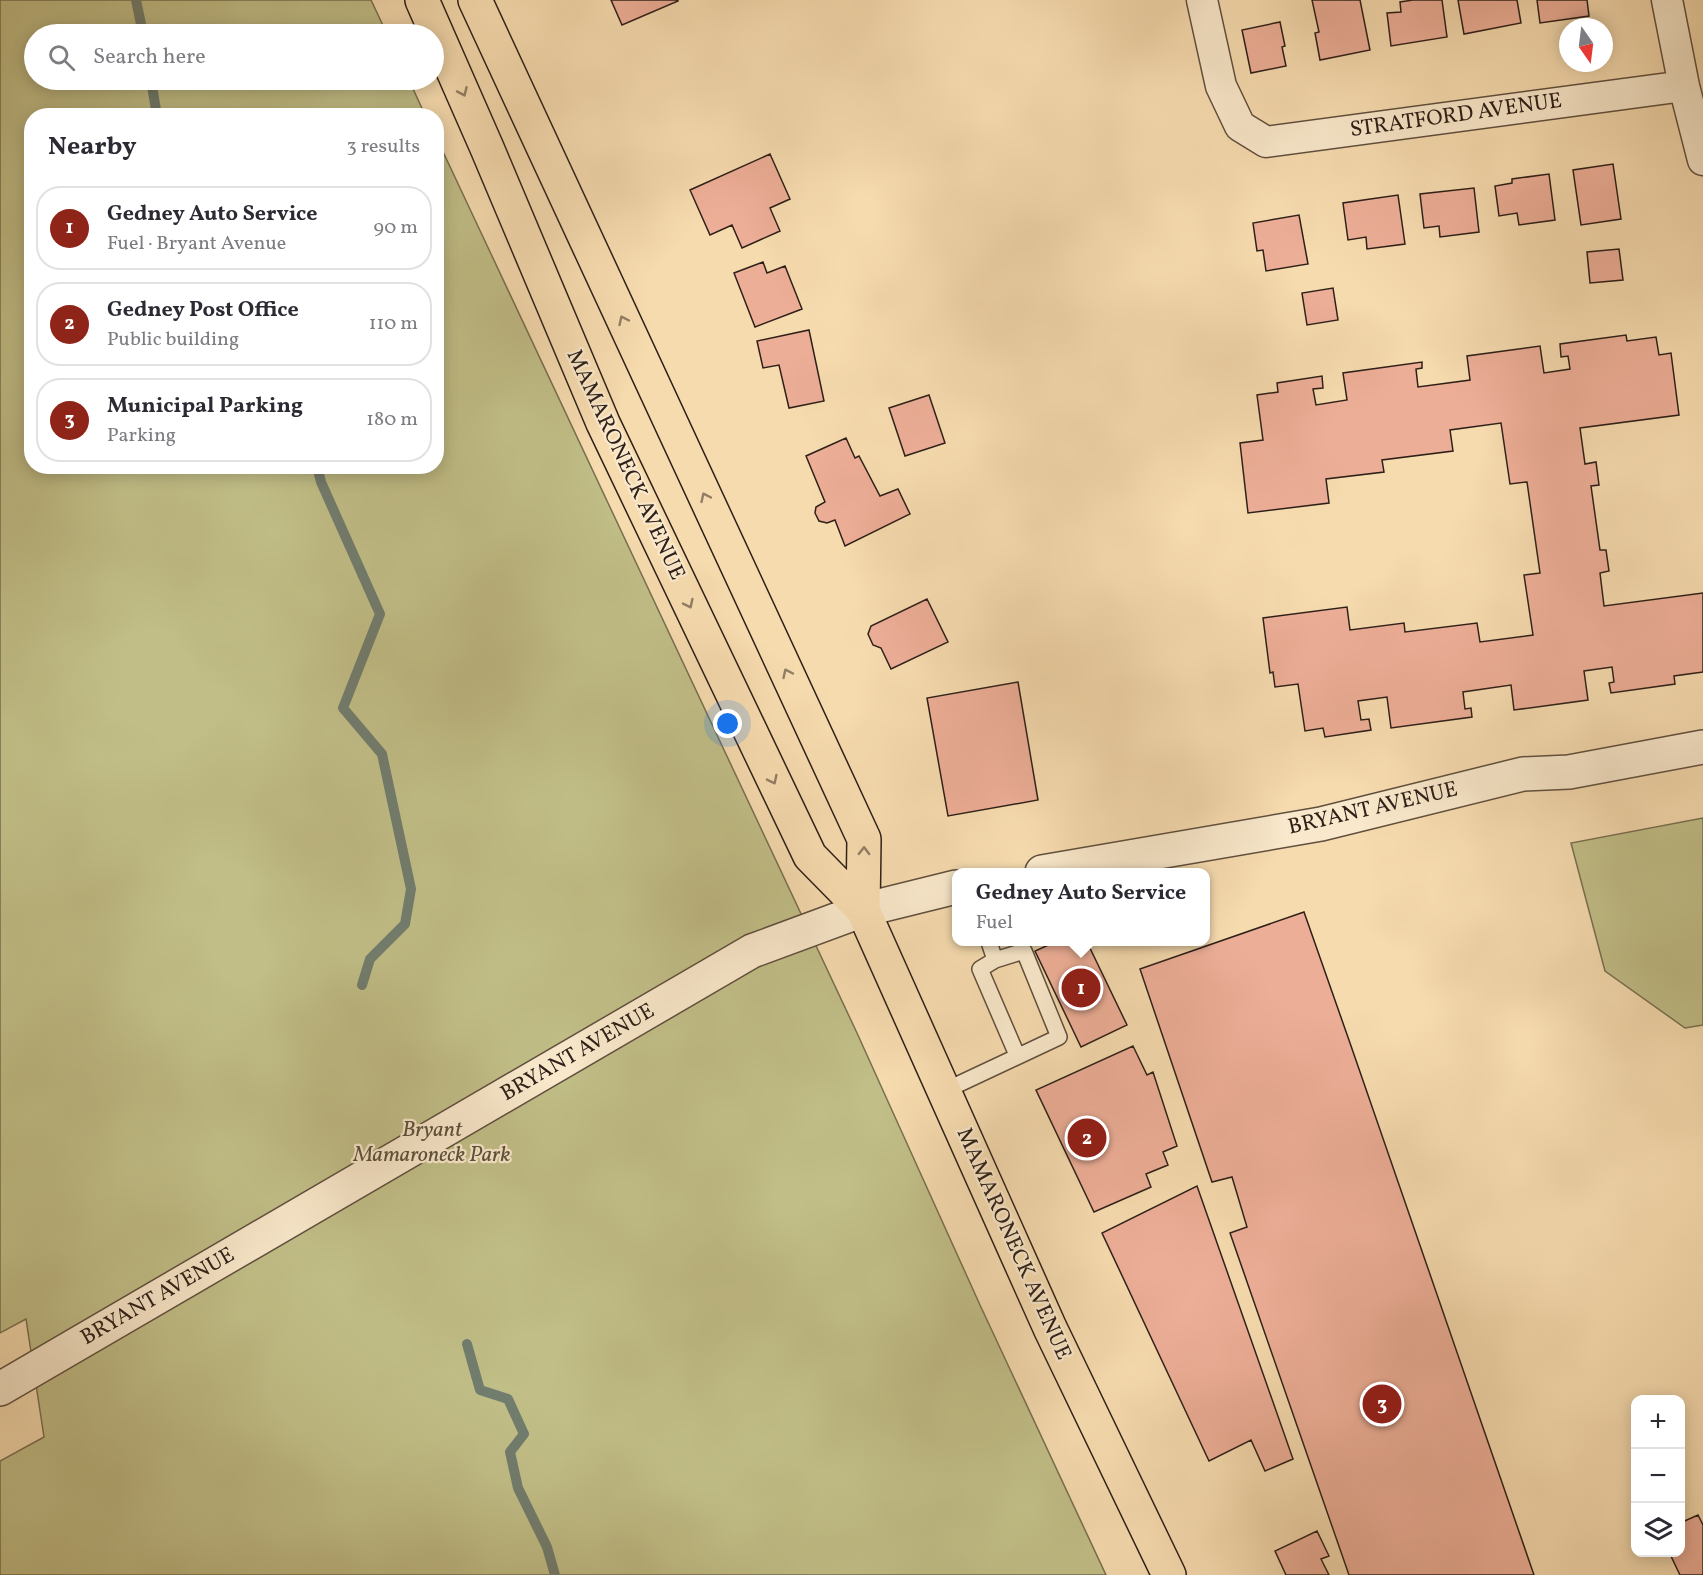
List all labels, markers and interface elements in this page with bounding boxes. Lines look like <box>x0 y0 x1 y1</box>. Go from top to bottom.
north arrow <box>1559 18 1613 72</box>
search box <box>24 24 444 90</box>
icon: search <box>45 41 78 74</box>
text: Search here <box>93 42 206 73</box>
one-way arrow <box>455 86 467 97</box>
street label: STRATFORD AVENUE <box>1348 86 1564 146</box>
text: Nearby <box>48 129 137 165</box>
text: 3 results <box>346 133 420 161</box>
text: Gedney Auto Service <box>107 199 318 230</box>
text: 1 <box>65 214 74 242</box>
text: 90 m <box>374 214 418 242</box>
text: Fuel · Bryant Avenue <box>107 230 286 258</box>
text: Gedney Post Office <box>107 295 299 326</box>
text: 2 <box>64 310 75 338</box>
text: 110 m <box>369 310 418 338</box>
one-way arrow <box>619 315 631 326</box>
text: Public building <box>107 326 239 354</box>
street label: MAMARONECK AVENUE <box>558 345 692 585</box>
text: Municipal Parking <box>107 391 303 422</box>
text: 3 <box>64 406 75 434</box>
text: 180 m <box>366 406 418 434</box>
text: Parking <box>107 422 176 450</box>
one-way arrow <box>701 492 713 503</box>
one-way arrow <box>682 597 694 608</box>
one-way arrow <box>783 669 795 680</box>
your location <box>713 709 742 738</box>
one-way arrow <box>766 773 778 784</box>
street label: BRYANT AVENUE <box>1285 774 1461 844</box>
one-way arrow <box>858 847 870 856</box>
popup <box>952 868 1210 946</box>
text: Gedney Auto Service <box>976 878 1186 909</box>
text: Fuel <box>976 909 1013 937</box>
pin: 1 <box>1062 966 1100 1010</box>
street label: BRYANT AVENUE <box>495 996 661 1110</box>
park label: Bryant Mamaroneck Park <box>353 1115 511 1171</box>
pin: 2 <box>1068 1116 1106 1160</box>
street label: MAMARONECK AVENUE <box>948 1123 1078 1365</box>
street label: BRYANT AVENUE <box>75 1240 241 1354</box>
pin: 3 <box>1362 1382 1402 1426</box>
map controls <box>1631 1395 1685 1557</box>
button: + <box>1631 1395 1685 1449</box>
button: − <box>1631 1449 1685 1503</box>
button: layers <box>1631 1503 1685 1557</box>

